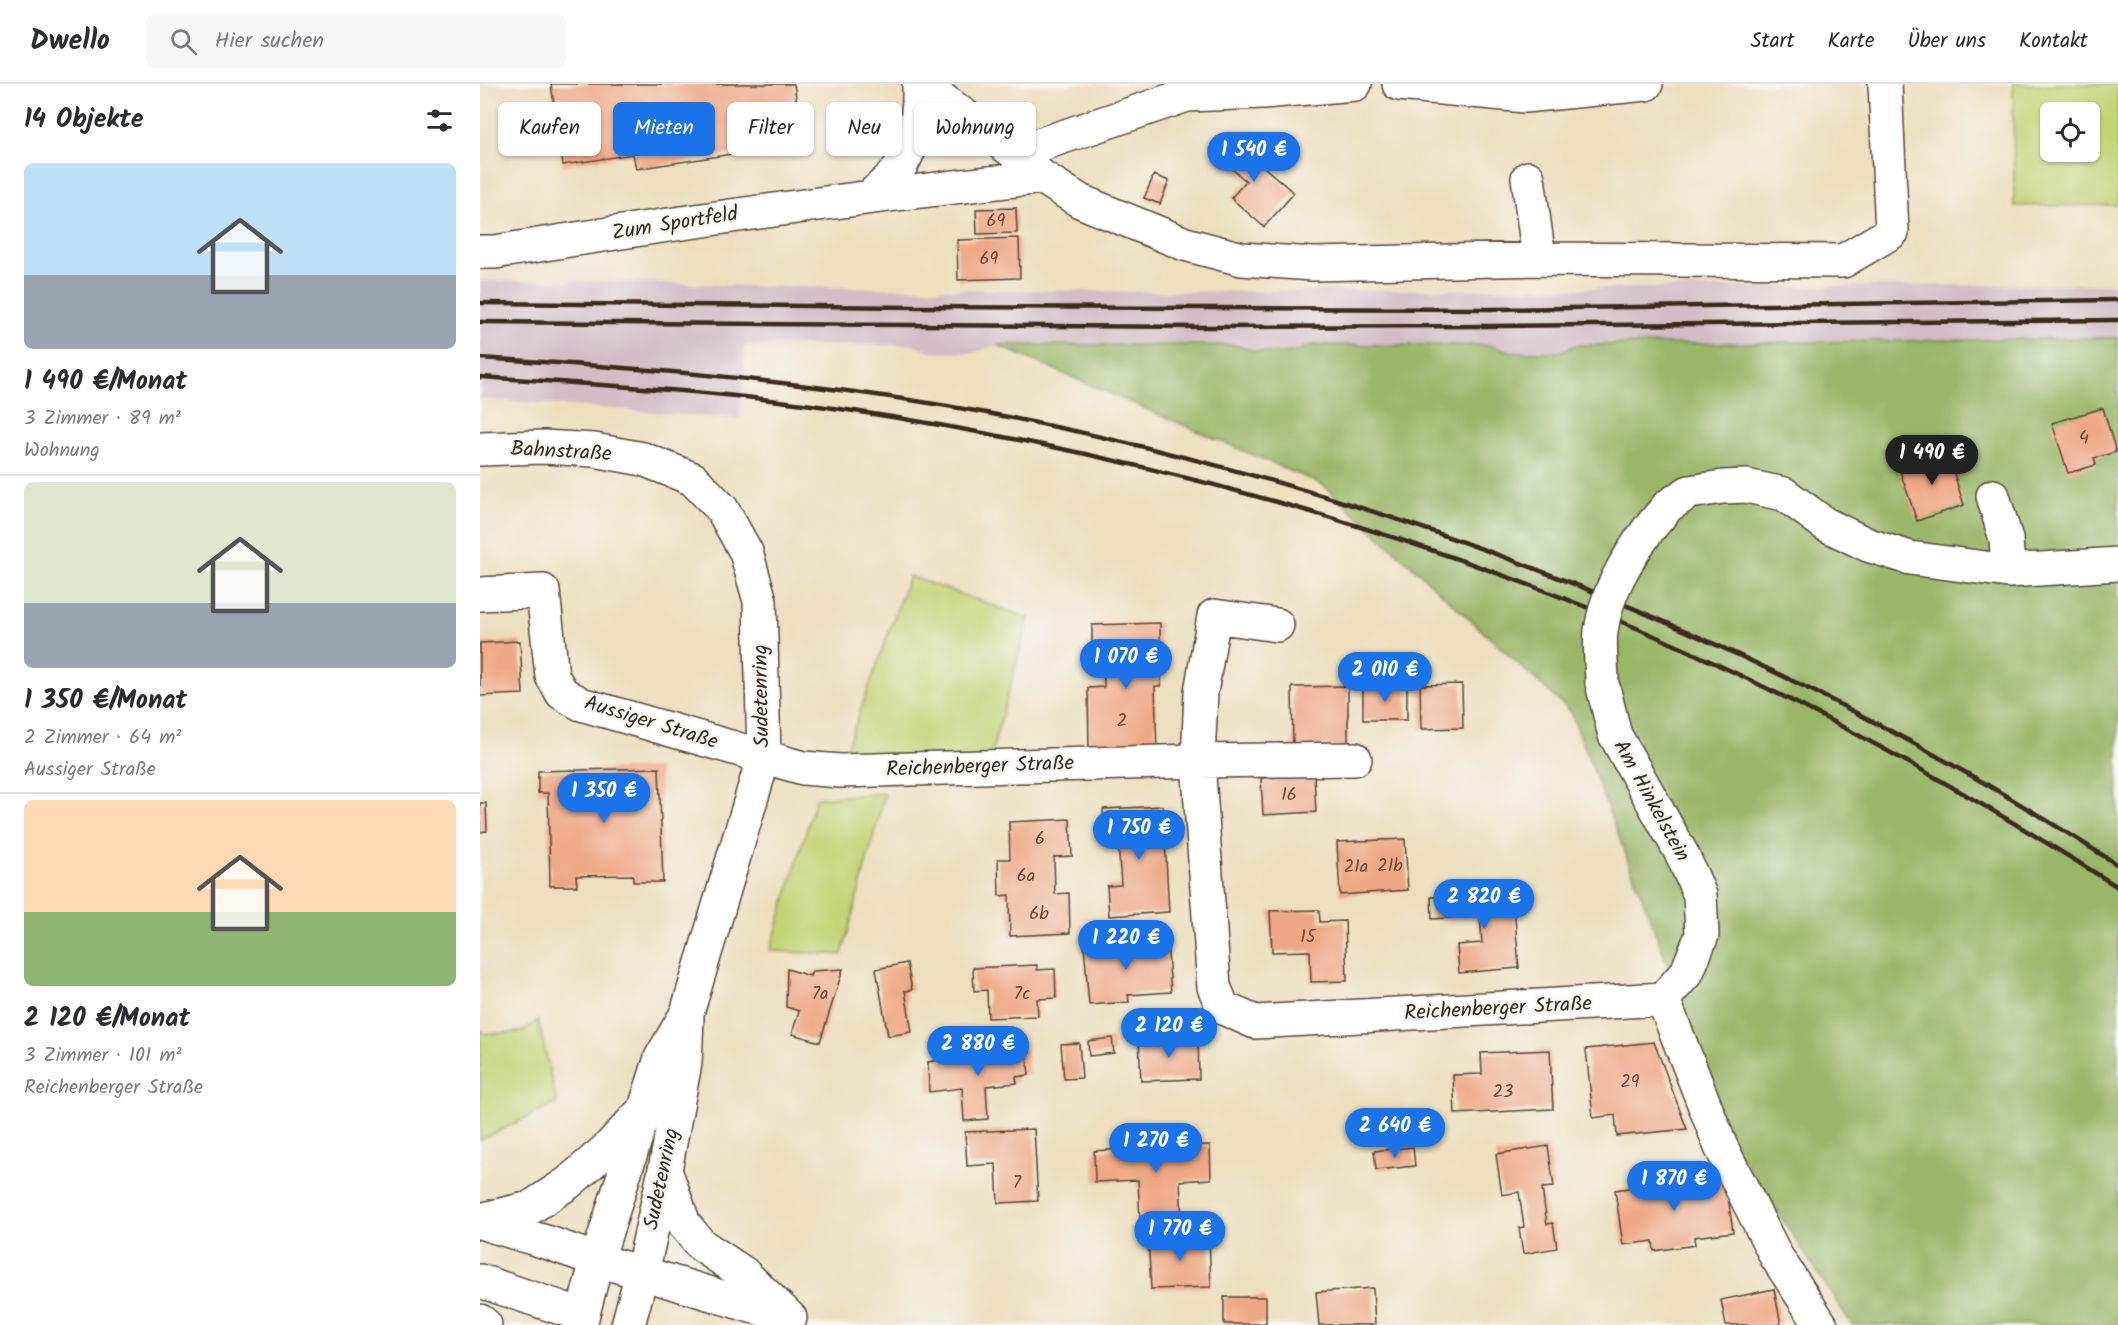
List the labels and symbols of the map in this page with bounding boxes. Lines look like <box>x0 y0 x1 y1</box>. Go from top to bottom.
pin: 1 540 € <box>1199 132 1309 183</box>
street label: Zum Sportfeld <box>610 198 741 250</box>
house number: 69 <box>987 207 1006 236</box>
house number: 69 <box>980 245 999 274</box>
house number: 4 <box>2079 424 2089 453</box>
street label: Bahnstraße <box>510 433 613 471</box>
pin: 1 490 € <box>1877 435 1987 486</box>
pin: 1 070 € <box>1071 639 1181 690</box>
street label: Sudetenring <box>745 644 779 748</box>
pin: 2 010 € <box>1330 652 1440 703</box>
street label: Aussiger Straße <box>580 687 723 759</box>
house number: 2 <box>1117 707 1127 736</box>
street label: Am Hinkelstein <box>1604 734 1698 868</box>
street label: Reichenberger Straße <box>885 747 1075 787</box>
pin: 1 350 € <box>549 773 659 824</box>
house number: 16 <box>1281 781 1297 810</box>
pin: 1 750 € <box>1084 810 1194 861</box>
house number: 6 <box>1035 825 1045 854</box>
house number: 21b <box>1377 852 1403 881</box>
house number: 21a <box>1344 853 1368 882</box>
house number: 6a <box>1017 862 1035 891</box>
pin: 2 820 € <box>1429 879 1539 930</box>
house number: 6b <box>1029 900 1049 929</box>
pin: 1 220 € <box>1071 920 1181 971</box>
house number: 15 <box>1300 923 1317 952</box>
house number: 7a <box>812 980 828 1009</box>
house number: 7c <box>1014 980 1030 1009</box>
street label: Reichenberger Straße <box>1403 988 1593 1030</box>
pin: 2 120 € <box>1114 1008 1224 1059</box>
pin: 2 880 € <box>923 1026 1033 1077</box>
house number: 29 <box>1620 1068 1640 1097</box>
house number: 23 <box>1493 1078 1513 1107</box>
pin: 2 640 € <box>1340 1108 1450 1159</box>
pin: 1 270 € <box>1101 1123 1211 1174</box>
street label: Sudetenring <box>635 1125 689 1233</box>
pin: 1 870 € <box>1619 1161 1729 1212</box>
house number: 7 <box>1013 1169 1022 1198</box>
pin: 1 770 € <box>1125 1211 1235 1262</box>

